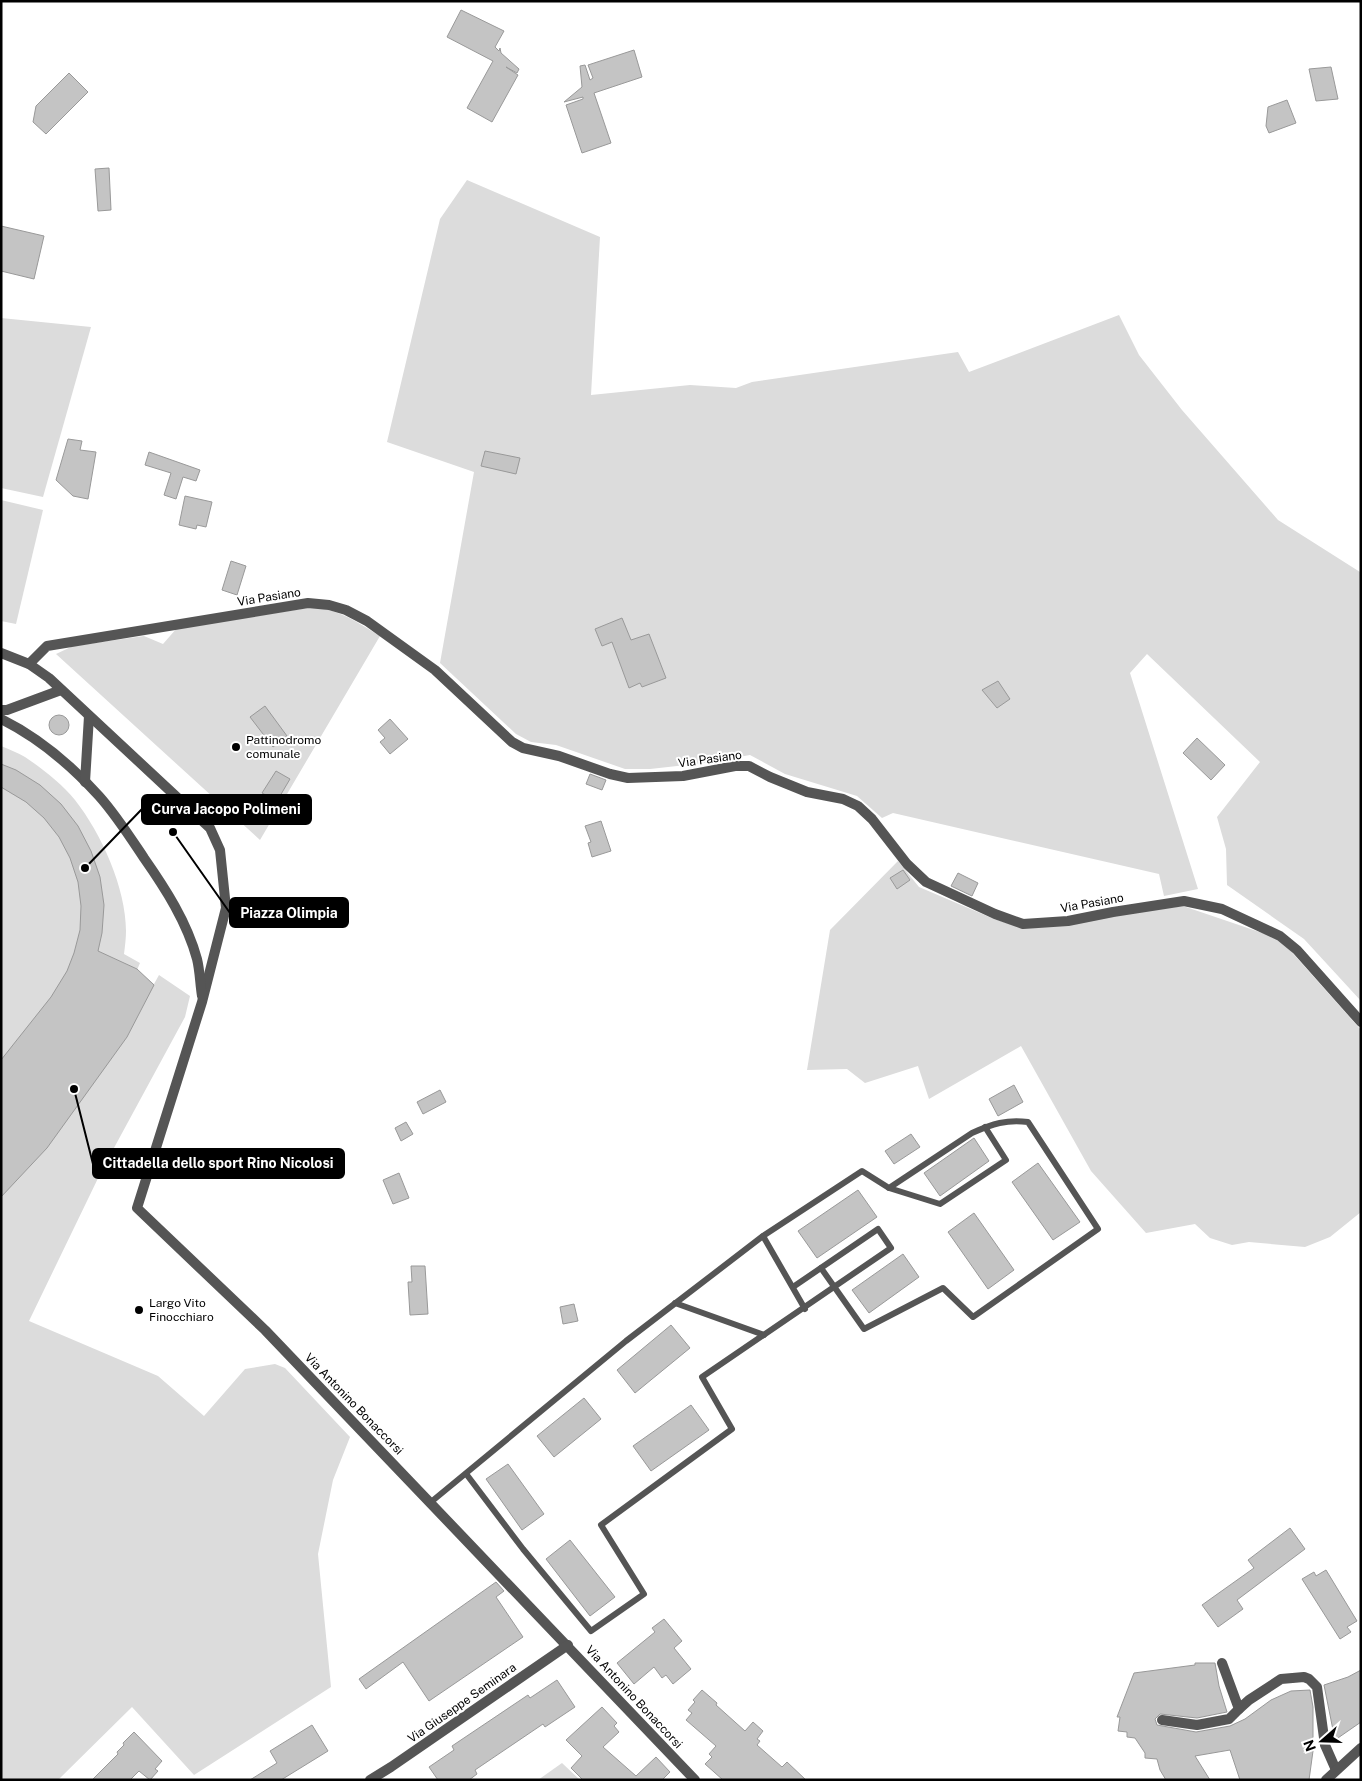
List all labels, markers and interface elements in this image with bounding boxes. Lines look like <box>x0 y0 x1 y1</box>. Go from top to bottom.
street label: Via Pasiano <box>236 585 302 609</box>
place label: Pattinodromo comunale <box>246 733 321 761</box>
marker: Pattinodromo comunale <box>230 741 242 753</box>
street label: Via Pasiano <box>677 748 743 770</box>
callout: Curva Jacopo Polimeni <box>142 795 311 824</box>
text: Curva Jacopo Polimeni <box>151 801 301 817</box>
street label: Via Pasiano <box>1059 891 1125 915</box>
callout: Piazza Olimpia <box>230 898 348 927</box>
text: Piazza Olimpia <box>240 905 338 921</box>
callout: Cittadella dello sport Rino Nicolosi <box>93 1149 344 1178</box>
text: Cittadella dello sport Rino Nicolosi <box>102 1155 334 1171</box>
place label: Largo Vito Finocchiaro <box>149 1296 214 1324</box>
marker: Largo Vito Finocchiaro <box>133 1304 145 1316</box>
street label: Via Antonino Bonaccorsi <box>302 1350 406 1458</box>
street label: Via Antonino Bonaccorsi <box>583 1643 685 1751</box>
street label: Via Giuseppe Seminara <box>405 1660 519 1746</box>
north arrow <box>1297 1716 1347 1766</box>
text: N <box>1300 1738 1319 1753</box>

